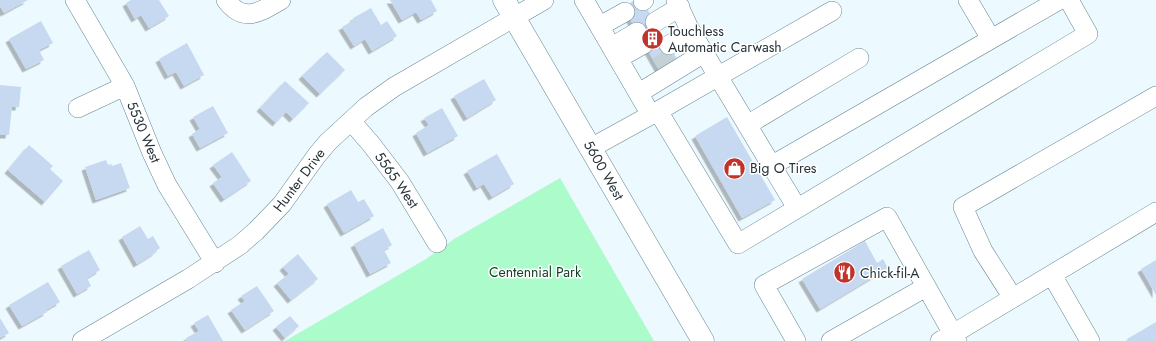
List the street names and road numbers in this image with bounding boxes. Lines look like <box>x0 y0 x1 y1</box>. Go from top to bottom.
street label: 5530 West <box>122 98 166 166</box>
street label: 5600 West <box>579 136 629 204</box>
street label: Hunter Drive <box>268 144 330 216</box>
street label: 5565 West <box>370 148 424 213</box>

